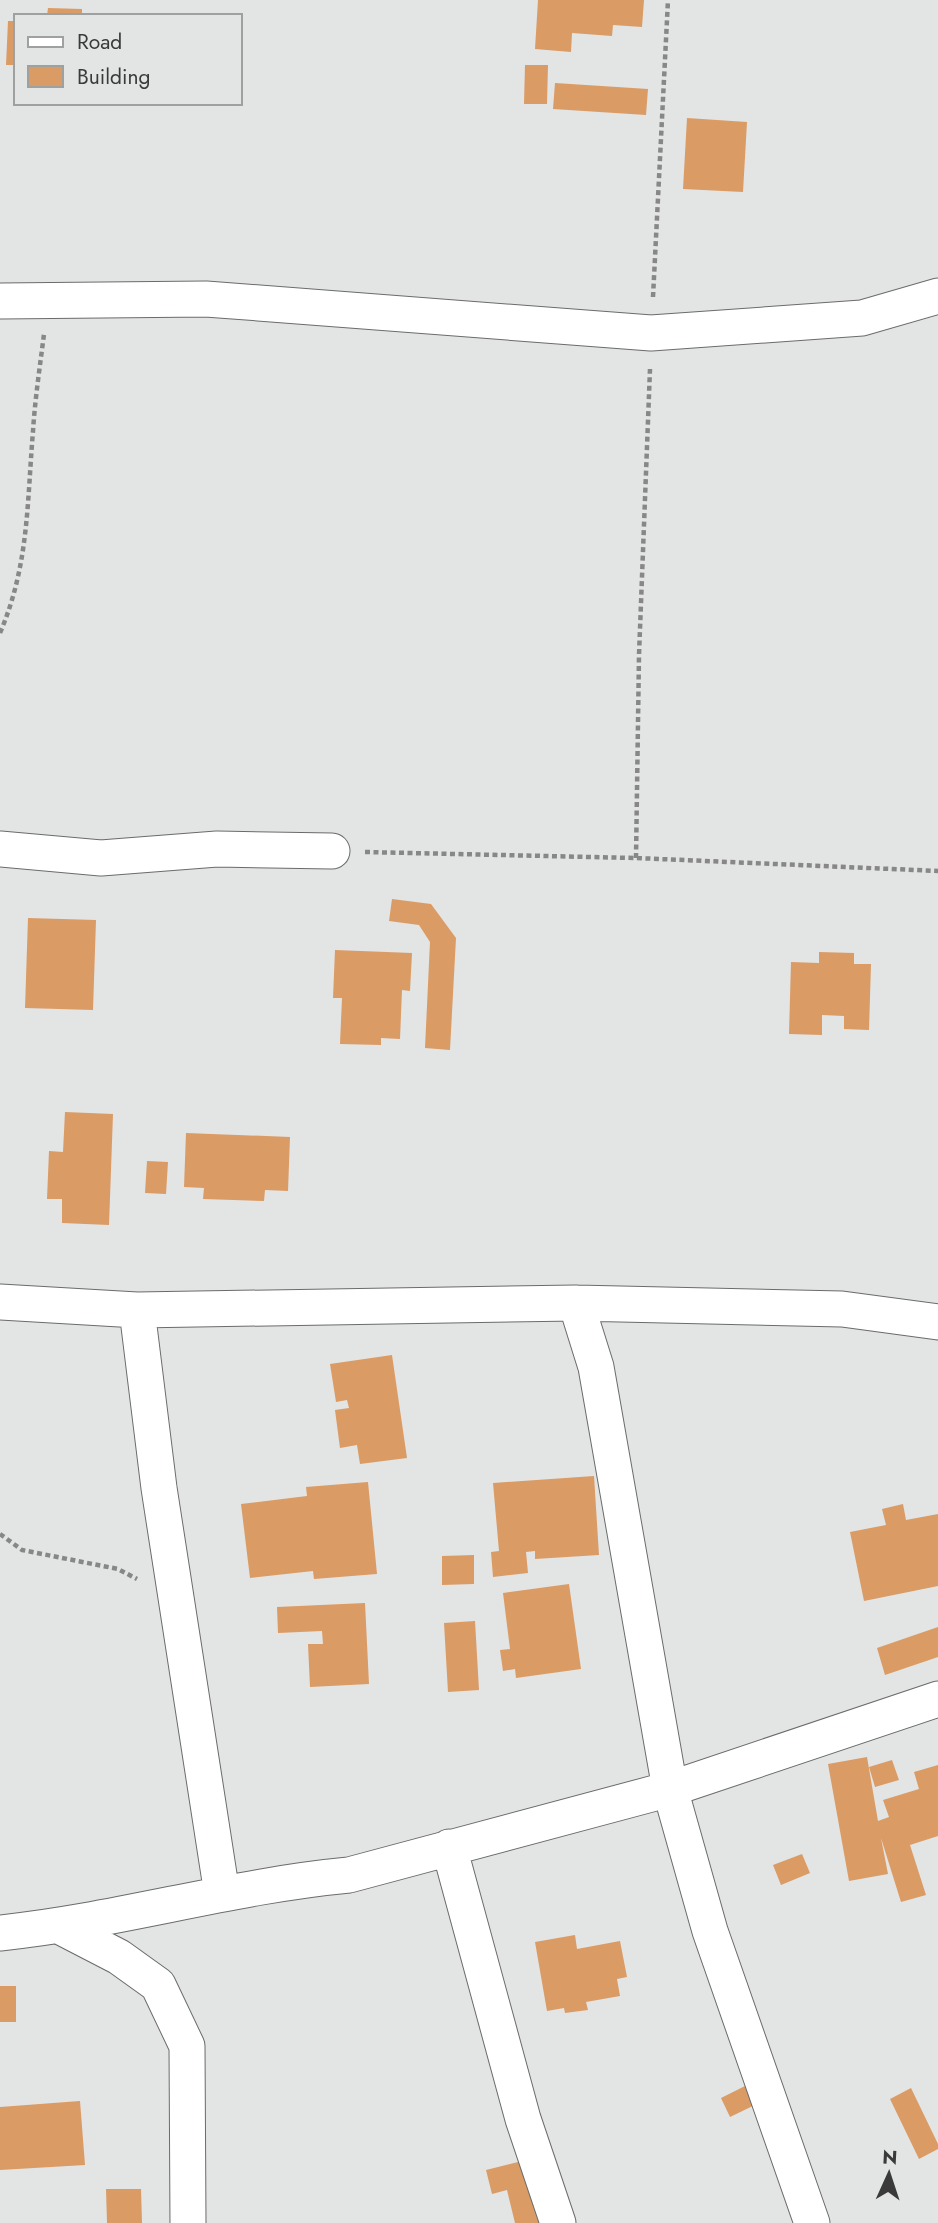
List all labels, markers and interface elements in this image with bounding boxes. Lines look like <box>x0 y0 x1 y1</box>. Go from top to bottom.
legend <box>14 14 242 105</box>
text: Road <box>77 27 122 57</box>
text: Building <box>77 62 150 92</box>
north arrow <box>854 2139 924 2209</box>
text: N <box>882 2144 898 2171</box>

